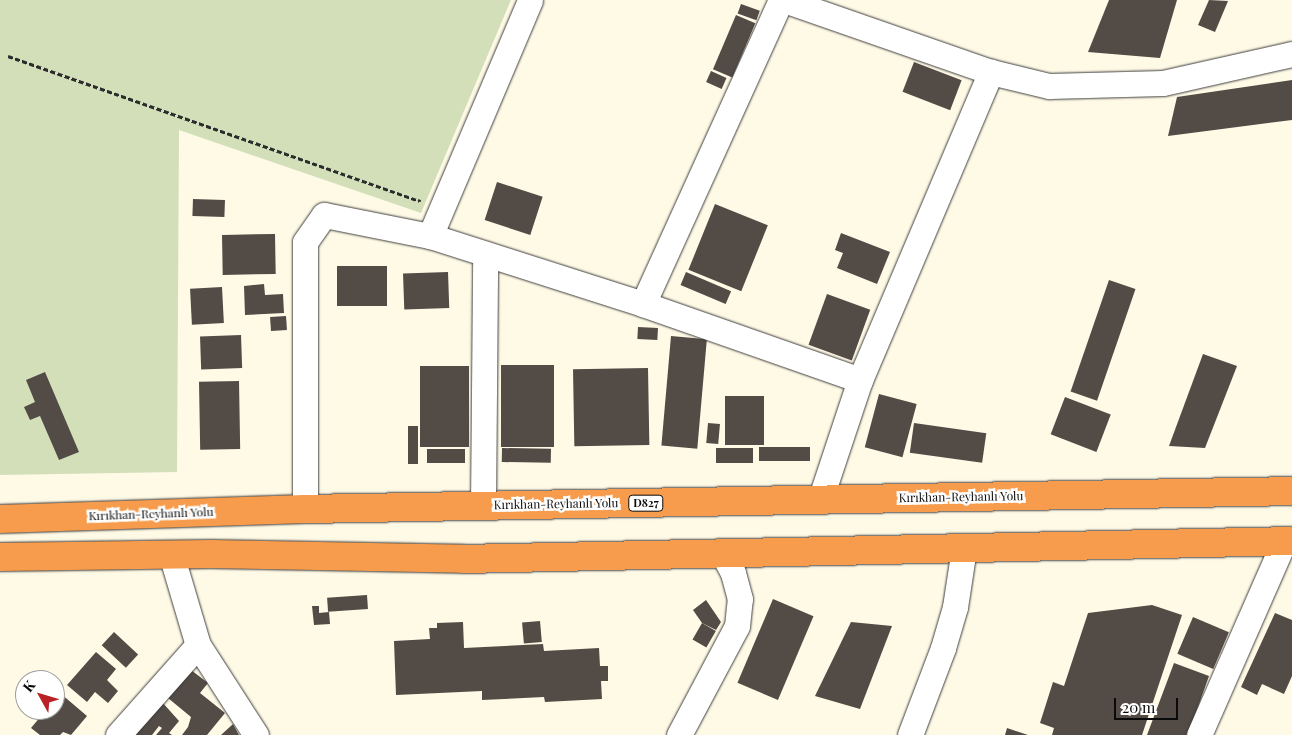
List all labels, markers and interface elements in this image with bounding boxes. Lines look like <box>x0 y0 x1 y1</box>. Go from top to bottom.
street label: Kırıkhan-Reyhanlı Yolu <box>898 489 1024 505</box>
road number: D827 <box>627 494 665 512</box>
street label: Kırıkhan-Reyhanlı Yolu <box>493 496 619 512</box>
street label: Kırıkhan-Reyhanlı Yolu <box>88 505 214 523</box>
north arrow <box>15 670 65 720</box>
text: K <box>18 676 39 696</box>
scale bar <box>1117 688 1181 720</box>
text: 20 m <box>1122 697 1155 717</box>

